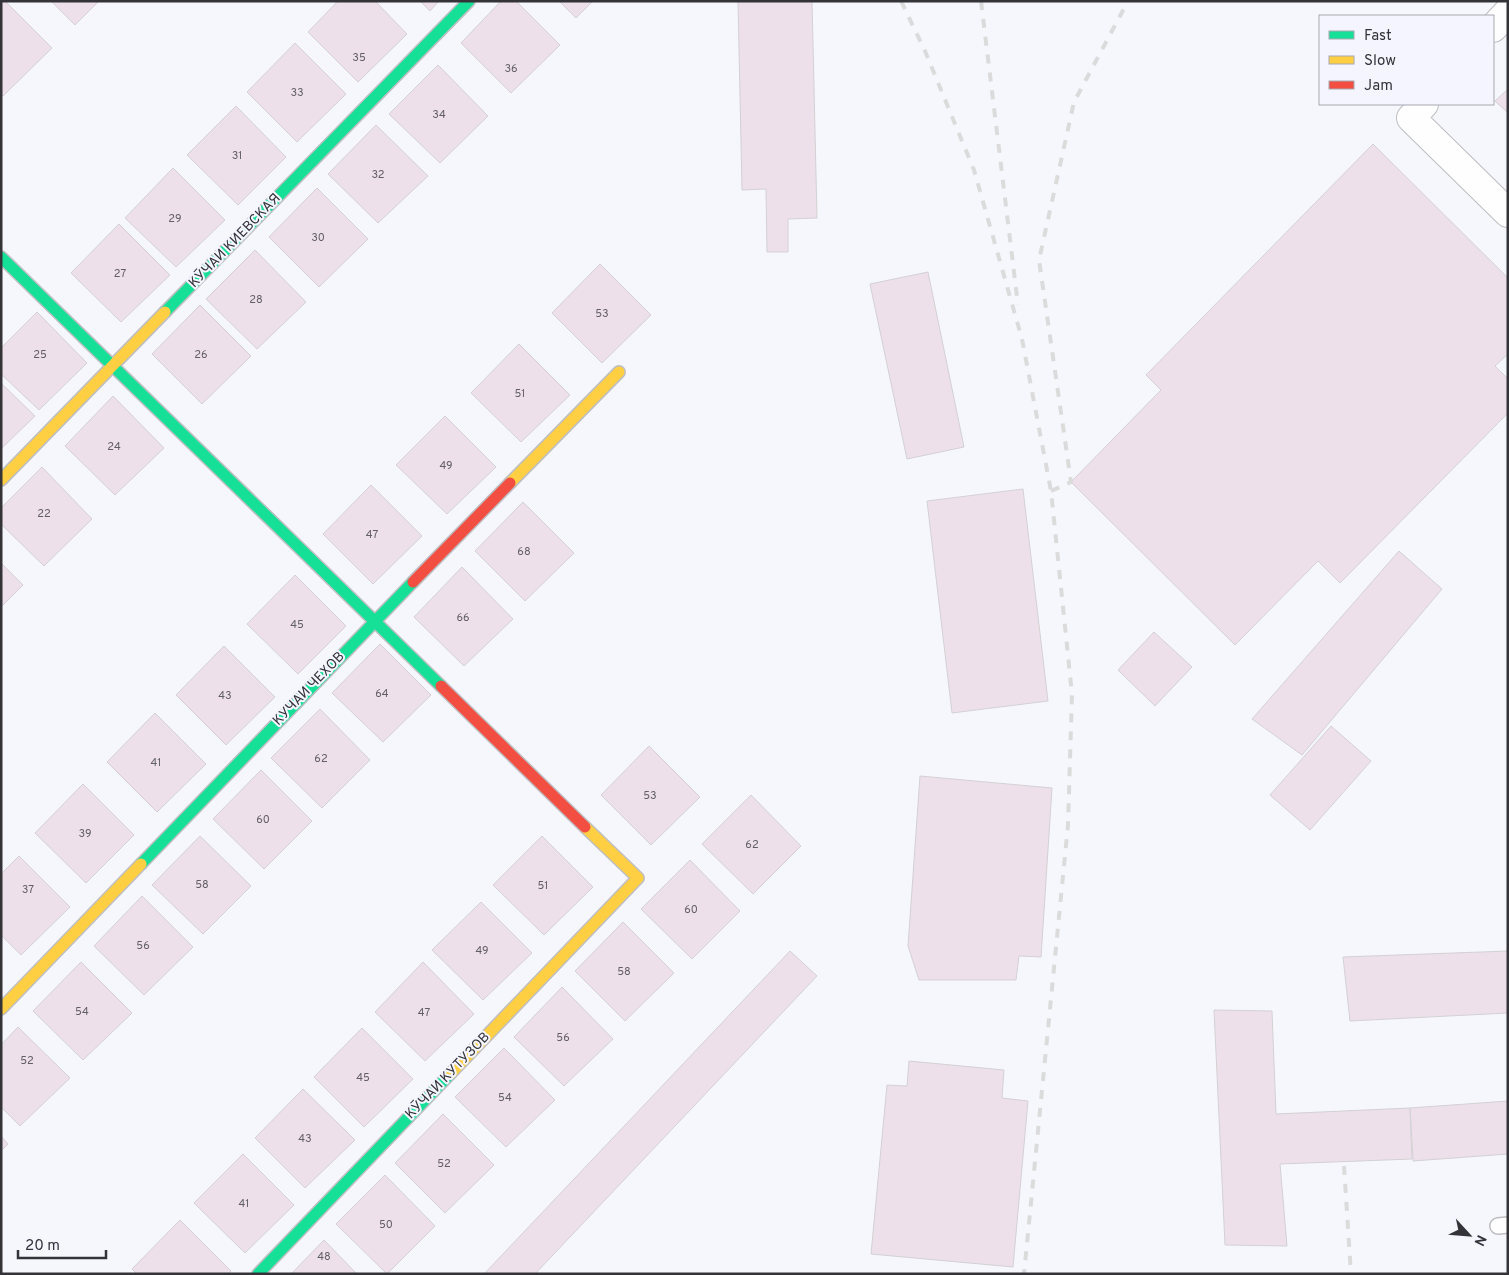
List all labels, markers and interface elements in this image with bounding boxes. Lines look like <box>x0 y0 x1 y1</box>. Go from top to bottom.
legend <box>1319 15 1494 105</box>
text: Fast <box>1364 27 1392 46</box>
house number: 35 <box>352 51 366 65</box>
text: Slow <box>1364 52 1396 71</box>
house number: 36 <box>504 62 518 76</box>
text: Jam <box>1364 77 1393 96</box>
house number: 33 <box>290 86 304 100</box>
house number: 34 <box>432 108 446 122</box>
house number: 31 <box>232 149 242 163</box>
house number: 32 <box>371 168 385 182</box>
street label: КӮЧАИ КИЕВСКАЯ <box>186 190 284 292</box>
house number: 29 <box>168 212 182 226</box>
house number: 30 <box>311 231 325 245</box>
house number: 27 <box>114 267 126 281</box>
house number: 28 <box>249 293 263 307</box>
house number: 53 <box>595 307 609 321</box>
house number: 25 <box>33 348 47 362</box>
house number: 26 <box>194 348 208 362</box>
house number: 51 <box>515 387 525 401</box>
house number: 24 <box>107 440 121 454</box>
house number: 49 <box>439 459 453 473</box>
house number: 22 <box>37 507 51 521</box>
house number: 47 <box>366 528 378 542</box>
house number: 68 <box>517 545 531 559</box>
house number: 66 <box>456 611 470 625</box>
house number: 45 <box>290 618 304 632</box>
street label: КУЧАИ ЧЕХОВ <box>270 649 348 729</box>
house number: 64 <box>375 687 389 701</box>
house number: 43 <box>218 689 232 703</box>
house number: 62 <box>314 752 328 766</box>
house number: 41 <box>151 756 161 770</box>
house number: 53 <box>643 789 657 803</box>
house number: 60 <box>256 813 270 827</box>
house number: 39 <box>79 827 91 841</box>
house number: 62 <box>745 838 759 852</box>
house number: 58 <box>195 878 209 892</box>
house number: 51 <box>538 879 548 893</box>
house number: 37 <box>22 883 34 897</box>
house number: 60 <box>684 903 698 917</box>
house number: 56 <box>136 939 150 953</box>
house number: 49 <box>475 944 489 958</box>
house number: 58 <box>617 965 631 979</box>
house number: 54 <box>75 1005 89 1019</box>
house number: 47 <box>418 1006 430 1020</box>
street label: КӮЧАИ КУТУЗОВ <box>402 1029 494 1123</box>
house number: 56 <box>556 1031 570 1045</box>
house number: 52 <box>20 1054 34 1068</box>
house number: 45 <box>356 1071 370 1085</box>
house number: 54 <box>498 1091 512 1105</box>
house number: 43 <box>298 1132 312 1146</box>
house number: 52 <box>437 1157 451 1171</box>
house number: 41 <box>239 1197 249 1211</box>
north arrow <box>1444 1210 1494 1260</box>
house number: 50 <box>379 1218 393 1232</box>
scale bar <box>18 1228 105 1260</box>
text: N <box>1469 1232 1489 1248</box>
text: 20 m <box>25 1237 60 1256</box>
house number: 48 <box>317 1250 331 1264</box>

